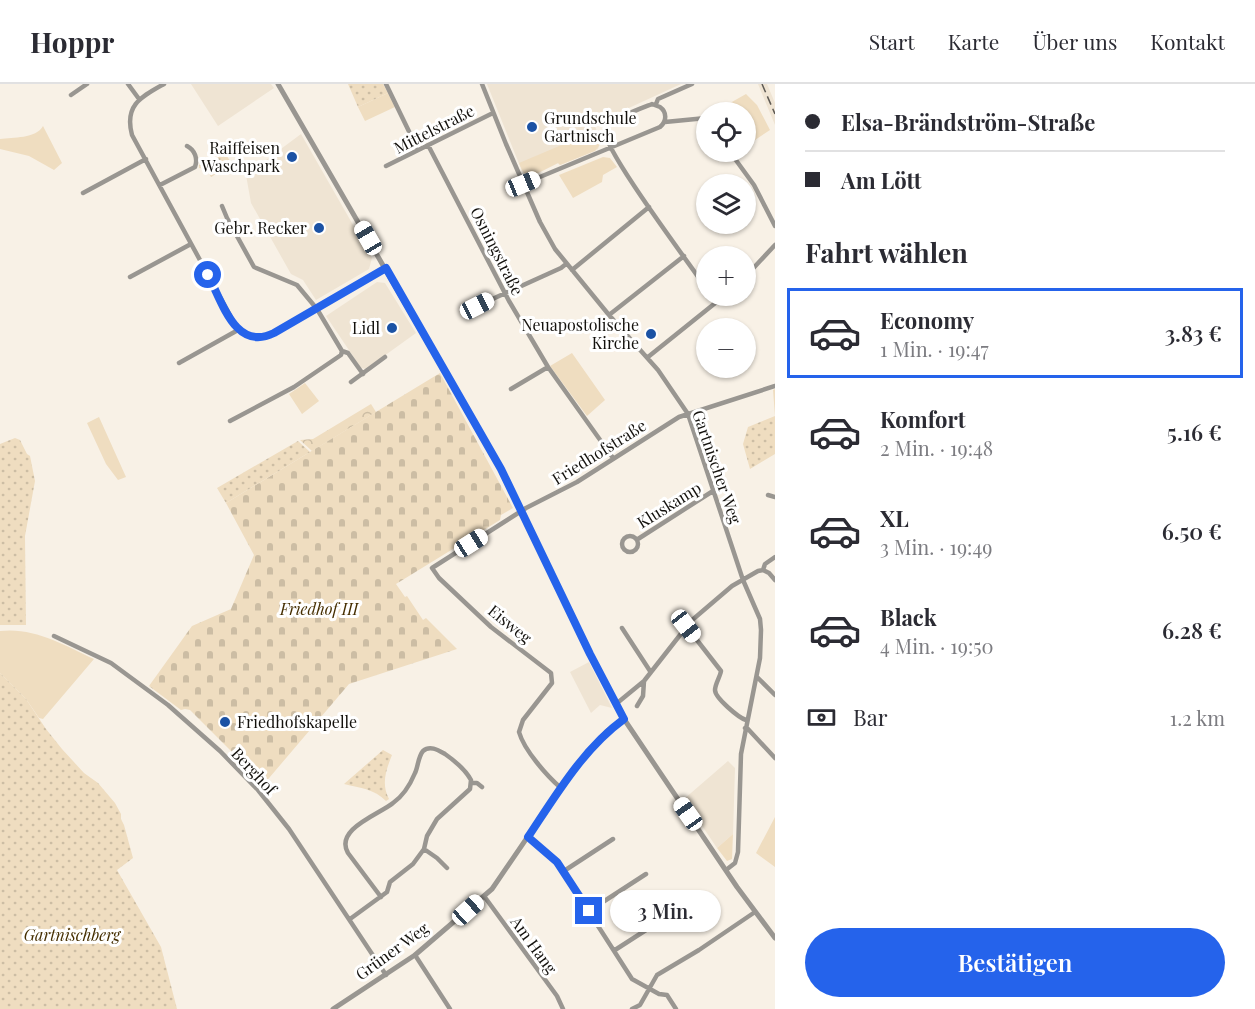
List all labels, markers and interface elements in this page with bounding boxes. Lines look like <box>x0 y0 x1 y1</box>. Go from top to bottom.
text: Hoppr <box>30 23 114 60</box>
text: Start <box>869 27 915 55</box>
text: Karte <box>948 27 999 55</box>
text: Über uns <box>1032 27 1117 55</box>
text: Kontakt <box>1150 27 1225 55</box>
street label: Mittelstraße <box>390 99 477 158</box>
map controls <box>696 102 756 378</box>
button: locate <box>696 102 756 162</box>
place label: Grundschule Gartnisch <box>544 107 637 146</box>
text: Elsa-Brändström-Straße <box>841 107 1095 137</box>
marker: Grundschule Gartnisch <box>525 120 539 134</box>
place label: Raiffeisen Waschpark <box>200 137 280 176</box>
marker: Raiffeisen Waschpark <box>285 150 299 164</box>
text: Am Lött <box>841 165 921 195</box>
car <box>503 169 543 199</box>
button: layers <box>696 174 756 234</box>
street label: Osningstraße <box>466 203 529 298</box>
place label: Gebr. Recker <box>214 217 307 238</box>
car <box>351 218 385 258</box>
marker: Gebr. Recker <box>312 221 326 235</box>
text: Fahrt wählen <box>805 234 968 270</box>
button: + <box>696 246 756 306</box>
route start <box>194 261 221 288</box>
car <box>457 290 497 322</box>
text: Economy <box>880 305 974 335</box>
icon: car <box>808 306 862 360</box>
place label: Neuapostolische Kirche <box>521 314 639 353</box>
place label: Lidl <box>352 317 380 338</box>
button: − <box>696 318 756 378</box>
text: 3.83 € <box>1165 318 1222 348</box>
marker: Lidl <box>385 321 399 335</box>
marker: Neuapostolische Kirche <box>644 327 658 341</box>
text: 1 Min. · 19:47 <box>880 335 989 362</box>
text: Komfort <box>880 404 965 434</box>
icon: car <box>808 405 862 459</box>
street label: Gartnischer Weg <box>688 407 747 527</box>
street label: Friedhofstraße <box>548 414 650 489</box>
text: 5.16 € <box>1167 417 1222 447</box>
text: 2 Min. · 19:48 <box>880 434 993 461</box>
street label: Kluskamp <box>633 477 705 532</box>
text: XL <box>880 503 909 533</box>
icon: car <box>808 504 862 558</box>
text: 6.50 € <box>1162 516 1222 546</box>
car <box>451 526 491 560</box>
text: 3 Min. · 19:49 <box>880 533 992 560</box>
park label: Friedhof III <box>279 598 360 619</box>
street label: Eisweg <box>484 600 537 648</box>
text: Black <box>880 602 937 632</box>
icon: car <box>808 603 862 657</box>
car <box>668 606 704 646</box>
text: 6.28 € <box>1162 615 1222 645</box>
text: 4 Min. · 19:50 <box>880 632 994 659</box>
icon: cash <box>805 701 838 734</box>
text: Bar <box>853 702 887 732</box>
text: 1.2 km <box>1170 704 1225 731</box>
place label: Friedhofskapelle <box>237 711 357 732</box>
marker: Friedhofskapelle <box>218 715 232 729</box>
street label: Berghof <box>227 743 283 800</box>
car <box>670 794 706 834</box>
callout: 3 Min. <box>610 890 721 932</box>
car <box>449 891 487 929</box>
route end <box>575 897 602 924</box>
text: 3 Min. <box>638 897 693 924</box>
street label: Am Hang <box>506 911 563 978</box>
street label: Grüner Weg <box>351 917 433 984</box>
park label: Gartnischberg <box>24 924 122 945</box>
button: Bestätigen <box>805 928 1225 997</box>

